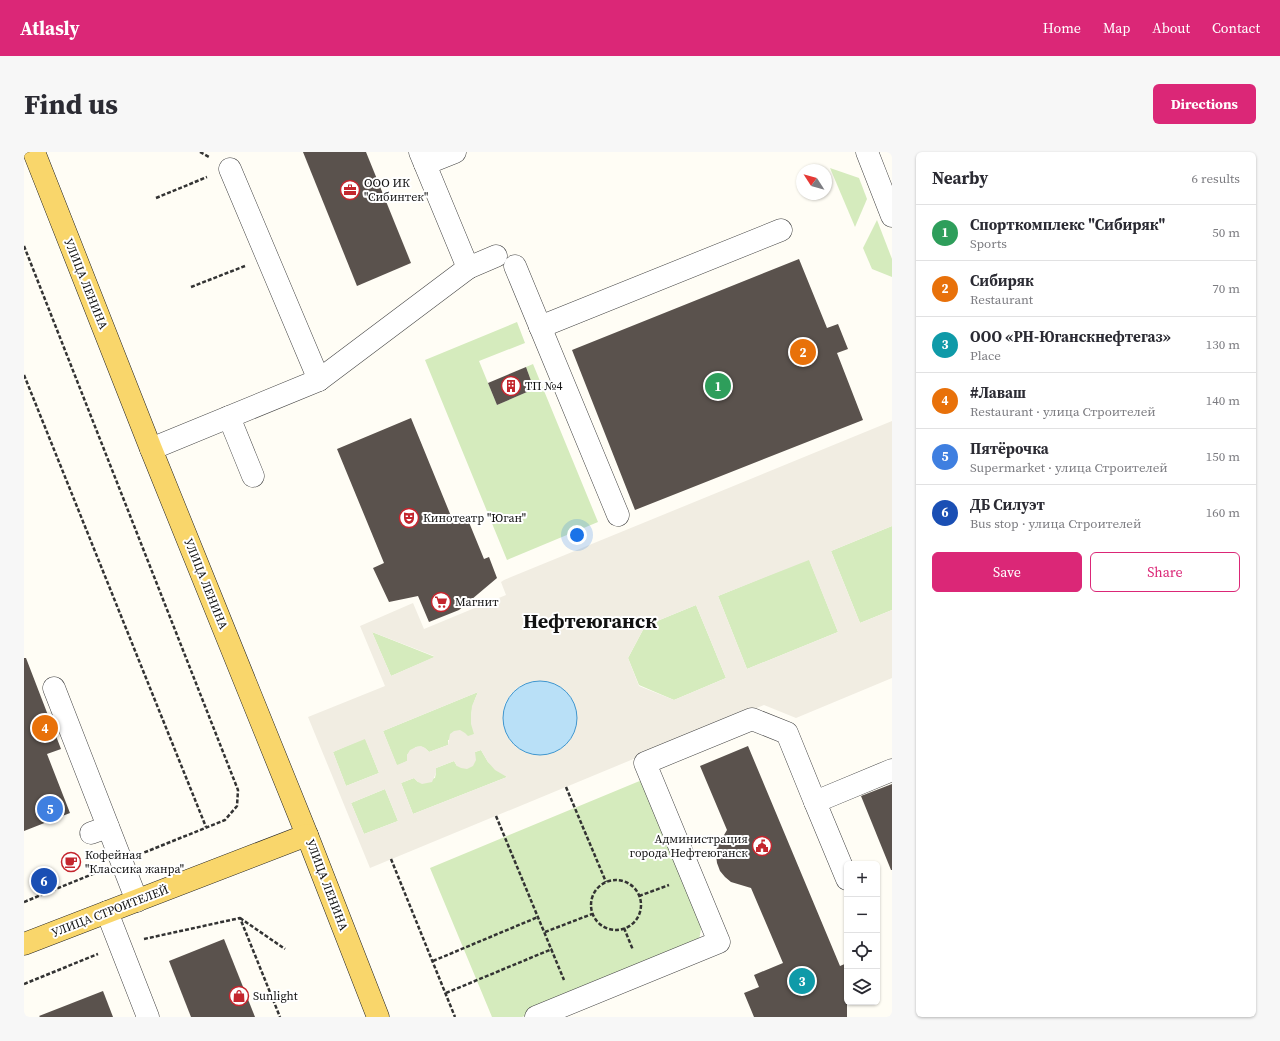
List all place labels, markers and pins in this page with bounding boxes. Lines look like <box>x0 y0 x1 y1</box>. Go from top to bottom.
place label: ООО ИК "Сибинтек" <box>364 175 428 205</box>
office icon: ООО ИК "Сибинтек" <box>339 179 361 201</box>
pin: 2 <box>790 337 816 367</box>
pin: 1 <box>705 371 731 401</box>
building icon: ТП №4 <box>500 375 522 397</box>
place label: ТП №4 <box>525 378 562 394</box>
theatre icon: Кинотеатр "Юган" <box>398 507 420 529</box>
place label: Кинотеатр "Юган" <box>423 510 526 526</box>
supermarket icon: Магнит <box>430 591 452 613</box>
place label: Магнит <box>455 594 499 610</box>
pin: 4 <box>32 713 58 743</box>
pin: 5 <box>37 794 63 824</box>
place label: Администрация города Нефтеюганск <box>630 831 748 861</box>
public building icon: Администрация города Нефтеюганск <box>751 835 773 857</box>
place label: Кофейная "Классика жанра" <box>85 847 184 877</box>
cafe icon: Кофейная "Классика жанра" <box>60 851 82 873</box>
pin: 6 <box>31 866 57 896</box>
pin: 3 <box>789 966 815 996</box>
shop icon: Sunlight <box>228 985 250 1007</box>
place label: Sunlight <box>253 988 298 1004</box>

